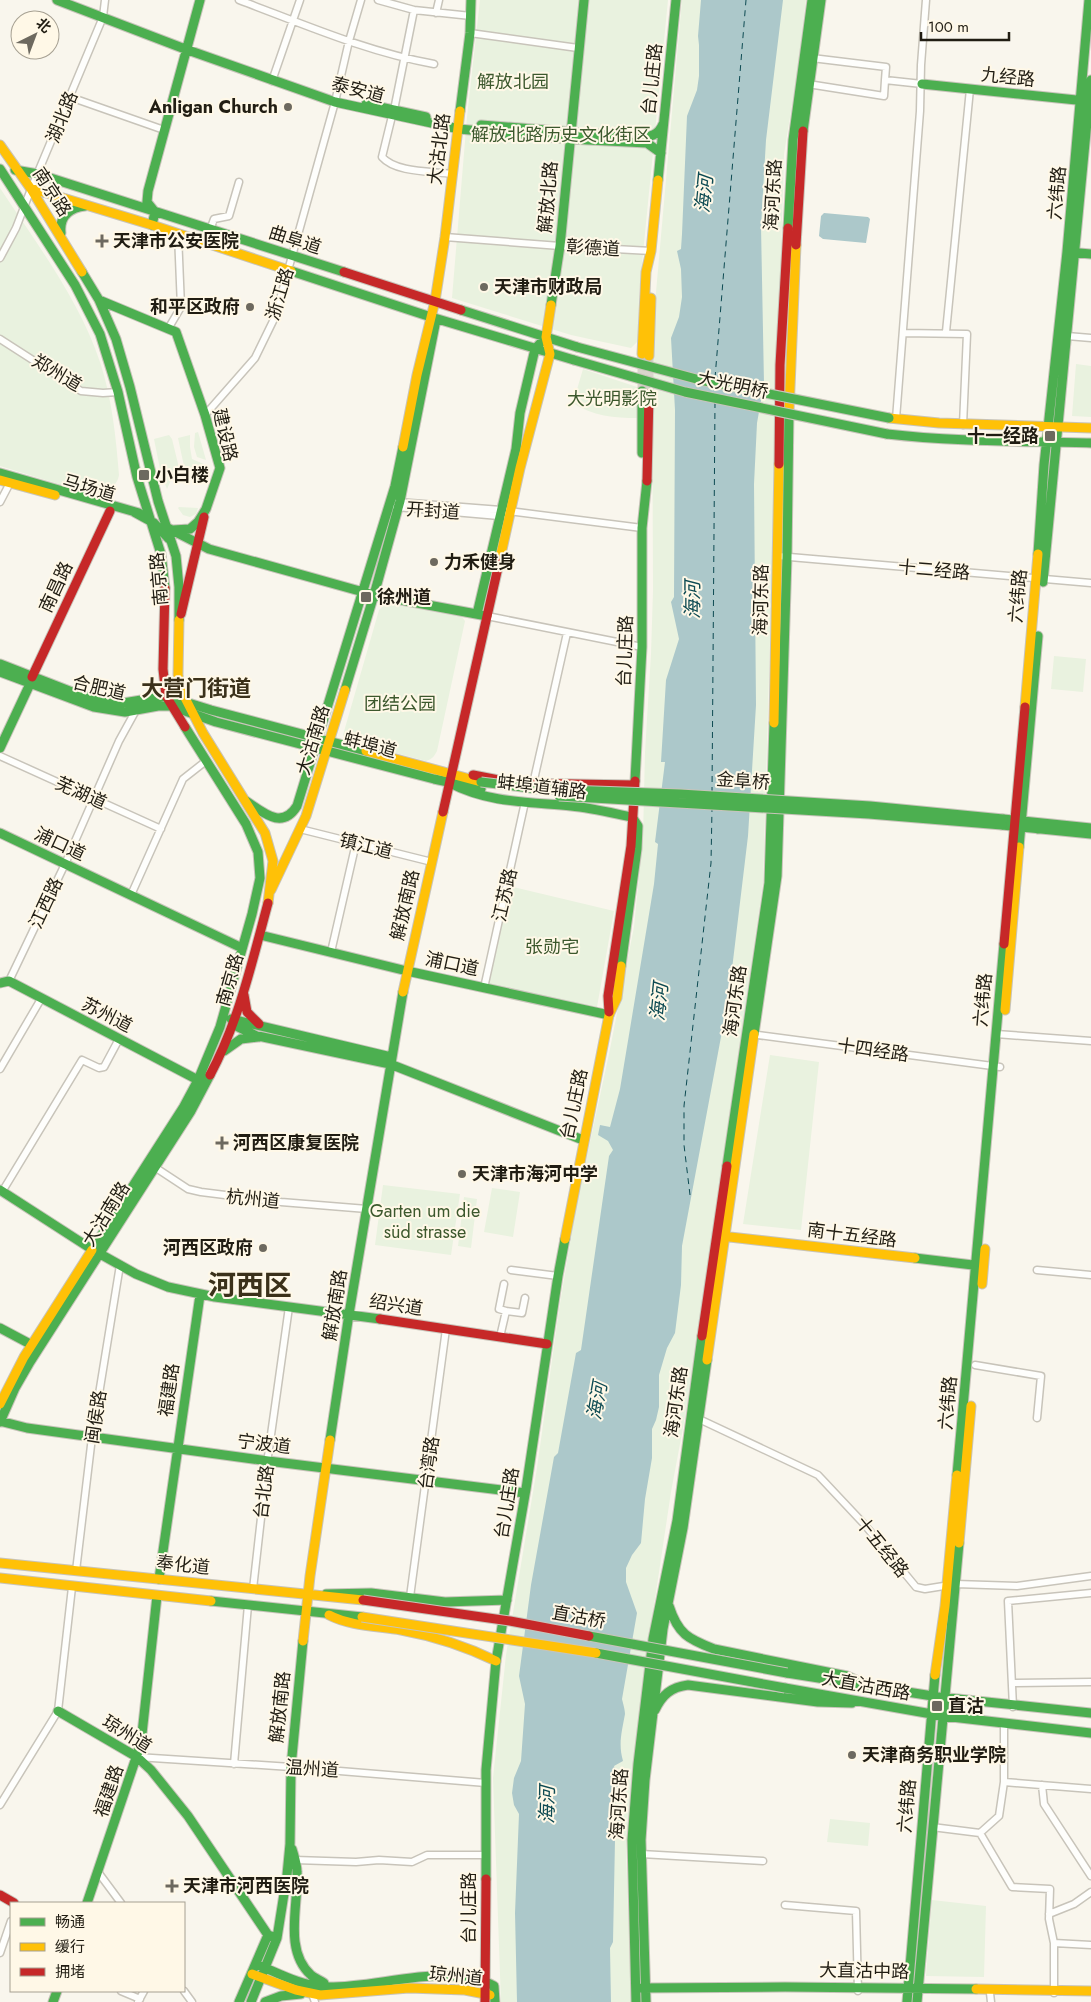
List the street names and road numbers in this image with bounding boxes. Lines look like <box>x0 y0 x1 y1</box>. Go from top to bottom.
street label: 台儿庄路 <box>635 42 669 116</box>
street label: 九经路 <box>980 61 1036 93</box>
street label: 泰安道 <box>329 70 387 110</box>
street label: 湖北路 <box>40 87 84 147</box>
street label: 大沽北路 <box>422 112 456 186</box>
street label: 海河东路 <box>758 158 788 232</box>
street label: 解放北路 <box>532 160 564 234</box>
street label: 南京路 <box>26 162 78 222</box>
street label: 六纬路 <box>1042 165 1072 221</box>
street label: 曲阜道 <box>265 219 325 261</box>
street label: 彰德道 <box>565 234 621 262</box>
street label: 浙江路 <box>260 264 300 324</box>
street label: 郑州道 <box>27 348 87 398</box>
street label: 大光明桥 <box>695 365 771 405</box>
street label: 建设路 <box>206 406 244 464</box>
street label: 马场道 <box>59 468 119 508</box>
street label: 开封道 <box>405 496 461 526</box>
street label: 南京路 <box>144 551 174 607</box>
street label: 十二经路 <box>897 554 971 586</box>
street label: 南昌路 <box>33 557 79 617</box>
street label: 海河东路 <box>747 564 775 636</box>
street label: 六纬路 <box>1003 568 1033 624</box>
street label: 台儿庄路 <box>611 615 639 687</box>
street label: 合肥道 <box>70 669 128 707</box>
street label: 大沽南路 <box>290 702 336 778</box>
street label: 蚌埠道 <box>341 725 399 765</box>
street label: 金阜桥 <box>715 766 771 796</box>
street label: 蚌埠道辅路 <box>496 769 588 805</box>
street label: 芜湖道 <box>51 770 111 816</box>
street label: 浦口道 <box>30 821 90 867</box>
street label: 镇江道 <box>337 827 395 865</box>
street label: 江苏路 <box>486 866 524 924</box>
street label: 解放南路 <box>384 867 426 943</box>
street label: 江西路 <box>23 873 69 933</box>
street label: 浦口道 <box>423 946 481 982</box>
street label: 南京路 <box>210 950 250 1010</box>
street label: 海河东路 <box>717 964 753 1038</box>
street label: 六纬路 <box>968 972 998 1028</box>
street label: 苏州道 <box>77 991 137 1039</box>
street label: 十四经路 <box>836 1032 910 1068</box>
street label: 台儿庄路 <box>554 1066 594 1142</box>
street label: 大沽南路 <box>76 1177 136 1251</box>
street label: 杭州道 <box>225 1183 281 1215</box>
street label: 南十五经路 <box>806 1217 898 1253</box>
street label: 解放南路 <box>317 1267 353 1343</box>
street label: 绍兴道 <box>367 1288 425 1322</box>
street label: 福建路 <box>152 1361 186 1419</box>
street label: 海河东路 <box>658 1365 694 1439</box>
street label: 六纬路 <box>933 1375 963 1431</box>
street label: 闽侯路 <box>79 1388 113 1446</box>
street label: 宁波道 <box>236 1428 292 1460</box>
street label: 台湾路 <box>412 1434 446 1492</box>
street label: 台北路 <box>248 1464 280 1520</box>
street label: 台儿庄路 <box>489 1465 525 1541</box>
street label: 十五经路 <box>849 1511 915 1583</box>
street label: 奉化道 <box>155 1549 211 1581</box>
street label: 直沽桥 <box>550 1600 608 1634</box>
street label: 大直沽西路 <box>819 1665 913 1707</box>
street label: 解放南路 <box>263 1670 297 1744</box>
street label: 琼州道 <box>97 1709 157 1759</box>
street label: 温州道 <box>284 1754 340 1784</box>
street label: 福建路 <box>88 1761 130 1821</box>
street label: 海河东路 <box>604 1767 634 1841</box>
street label: 六纬路 <box>892 1778 922 1834</box>
street label: 台儿庄路 <box>456 1872 482 1944</box>
street label: 大直沽中路 <box>819 1957 909 1985</box>
street label: 琼州道 <box>428 1960 484 1992</box>

